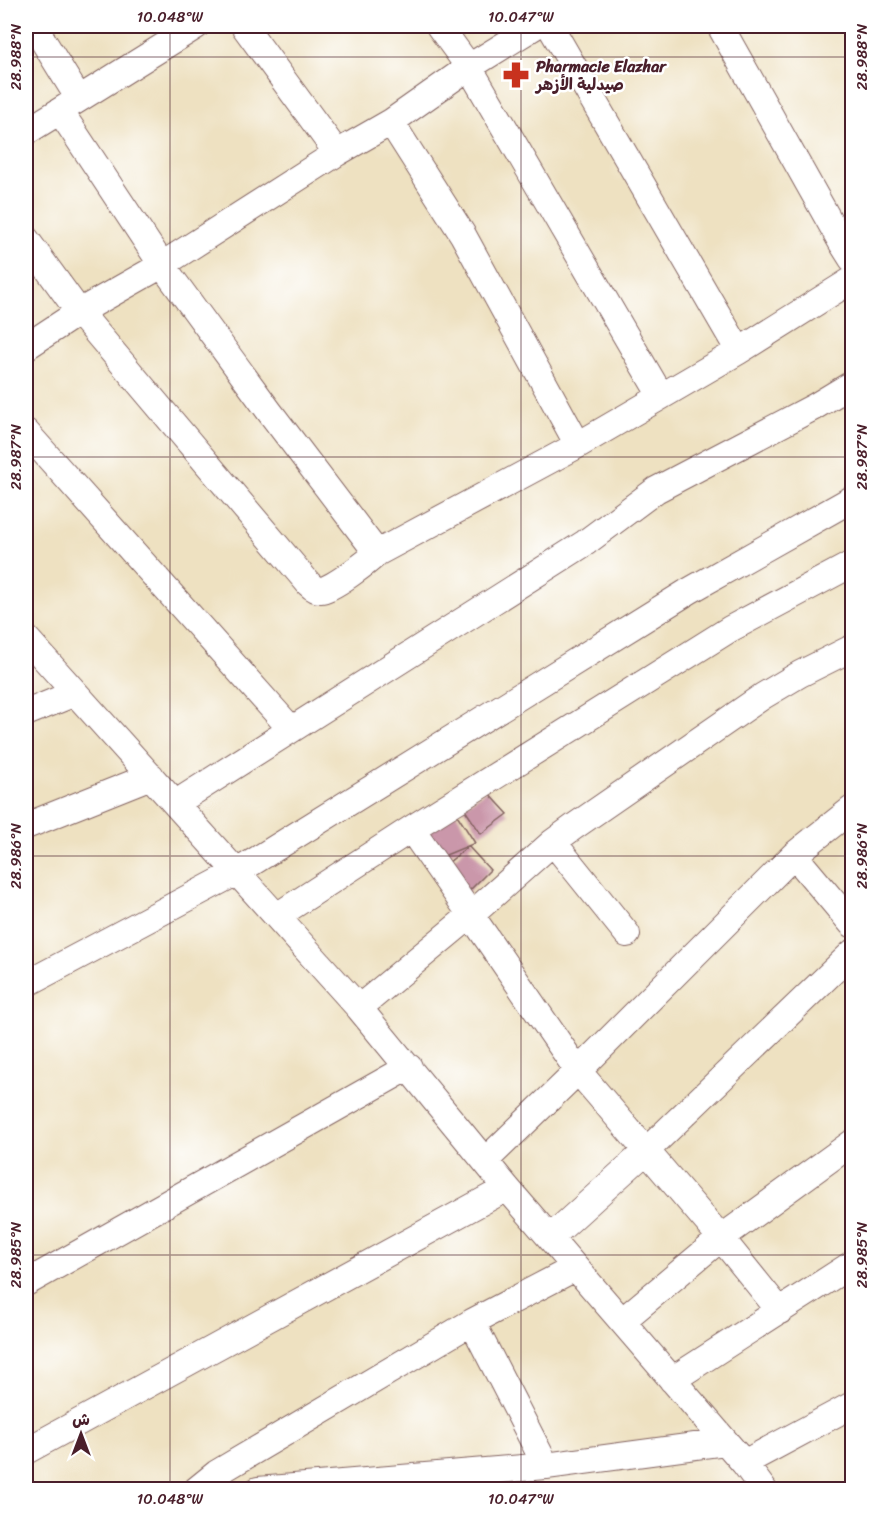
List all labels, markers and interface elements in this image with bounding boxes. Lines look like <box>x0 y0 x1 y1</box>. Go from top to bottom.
text: 10.048°W <box>137 4 204 30</box>
text: 10.047°W <box>488 4 554 30</box>
text: 28.988°N <box>3 23 29 90</box>
text: 28.988°N <box>849 23 875 90</box>
place label: Pharmacie Elazhar صيدلية الأزهر <box>534 52 667 99</box>
pharmacy icon: Pharmacie Elazhar صيدلية الأزهر <box>501 60 531 90</box>
text: 28.987°N <box>3 423 29 490</box>
text: 28.987°N <box>849 423 875 490</box>
text: 28.986°N <box>3 822 29 889</box>
text: 28.986°N <box>849 822 875 889</box>
text: 28.985°N <box>3 1221 29 1288</box>
text: 28.985°N <box>849 1221 875 1288</box>
north arrow <box>51 1404 111 1464</box>
text: ش <box>72 1405 90 1434</box>
text: 10.048°W <box>137 1486 204 1512</box>
text: 10.047°W <box>488 1486 554 1512</box>

